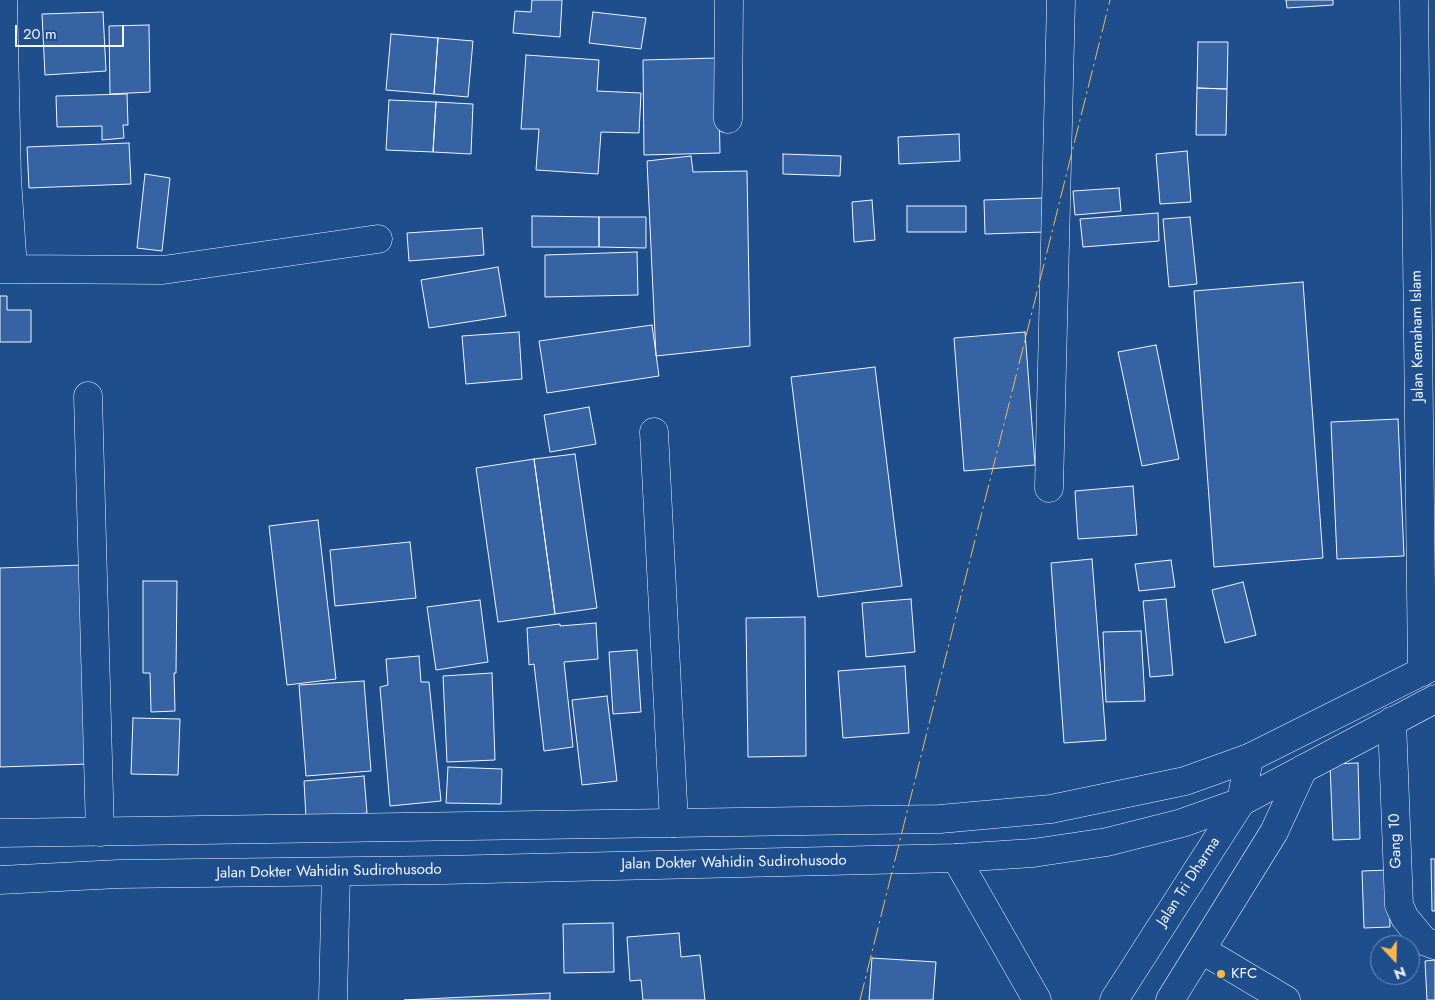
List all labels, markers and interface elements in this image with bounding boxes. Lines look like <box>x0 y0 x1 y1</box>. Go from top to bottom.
scale bar <box>18 15 126 47</box>
text: 20 m <box>23 23 57 45</box>
street label: Jalan Kemaham Islam <box>1408 270 1428 402</box>
street label: Gang 10 <box>1386 813 1406 869</box>
street label: Jalan Tri Dharma <box>1154 834 1224 930</box>
street label: Jalan Dokter Wahidin Sudirohusodo <box>621 852 847 874</box>
street label: Jalan Dokter Wahidin Sudirohusodo <box>216 861 442 883</box>
north arrow <box>1370 935 1420 985</box>
text: N <box>1391 962 1409 984</box>
place label: KFC <box>1231 965 1257 983</box>
marker: KFC <box>1215 968 1227 980</box>

